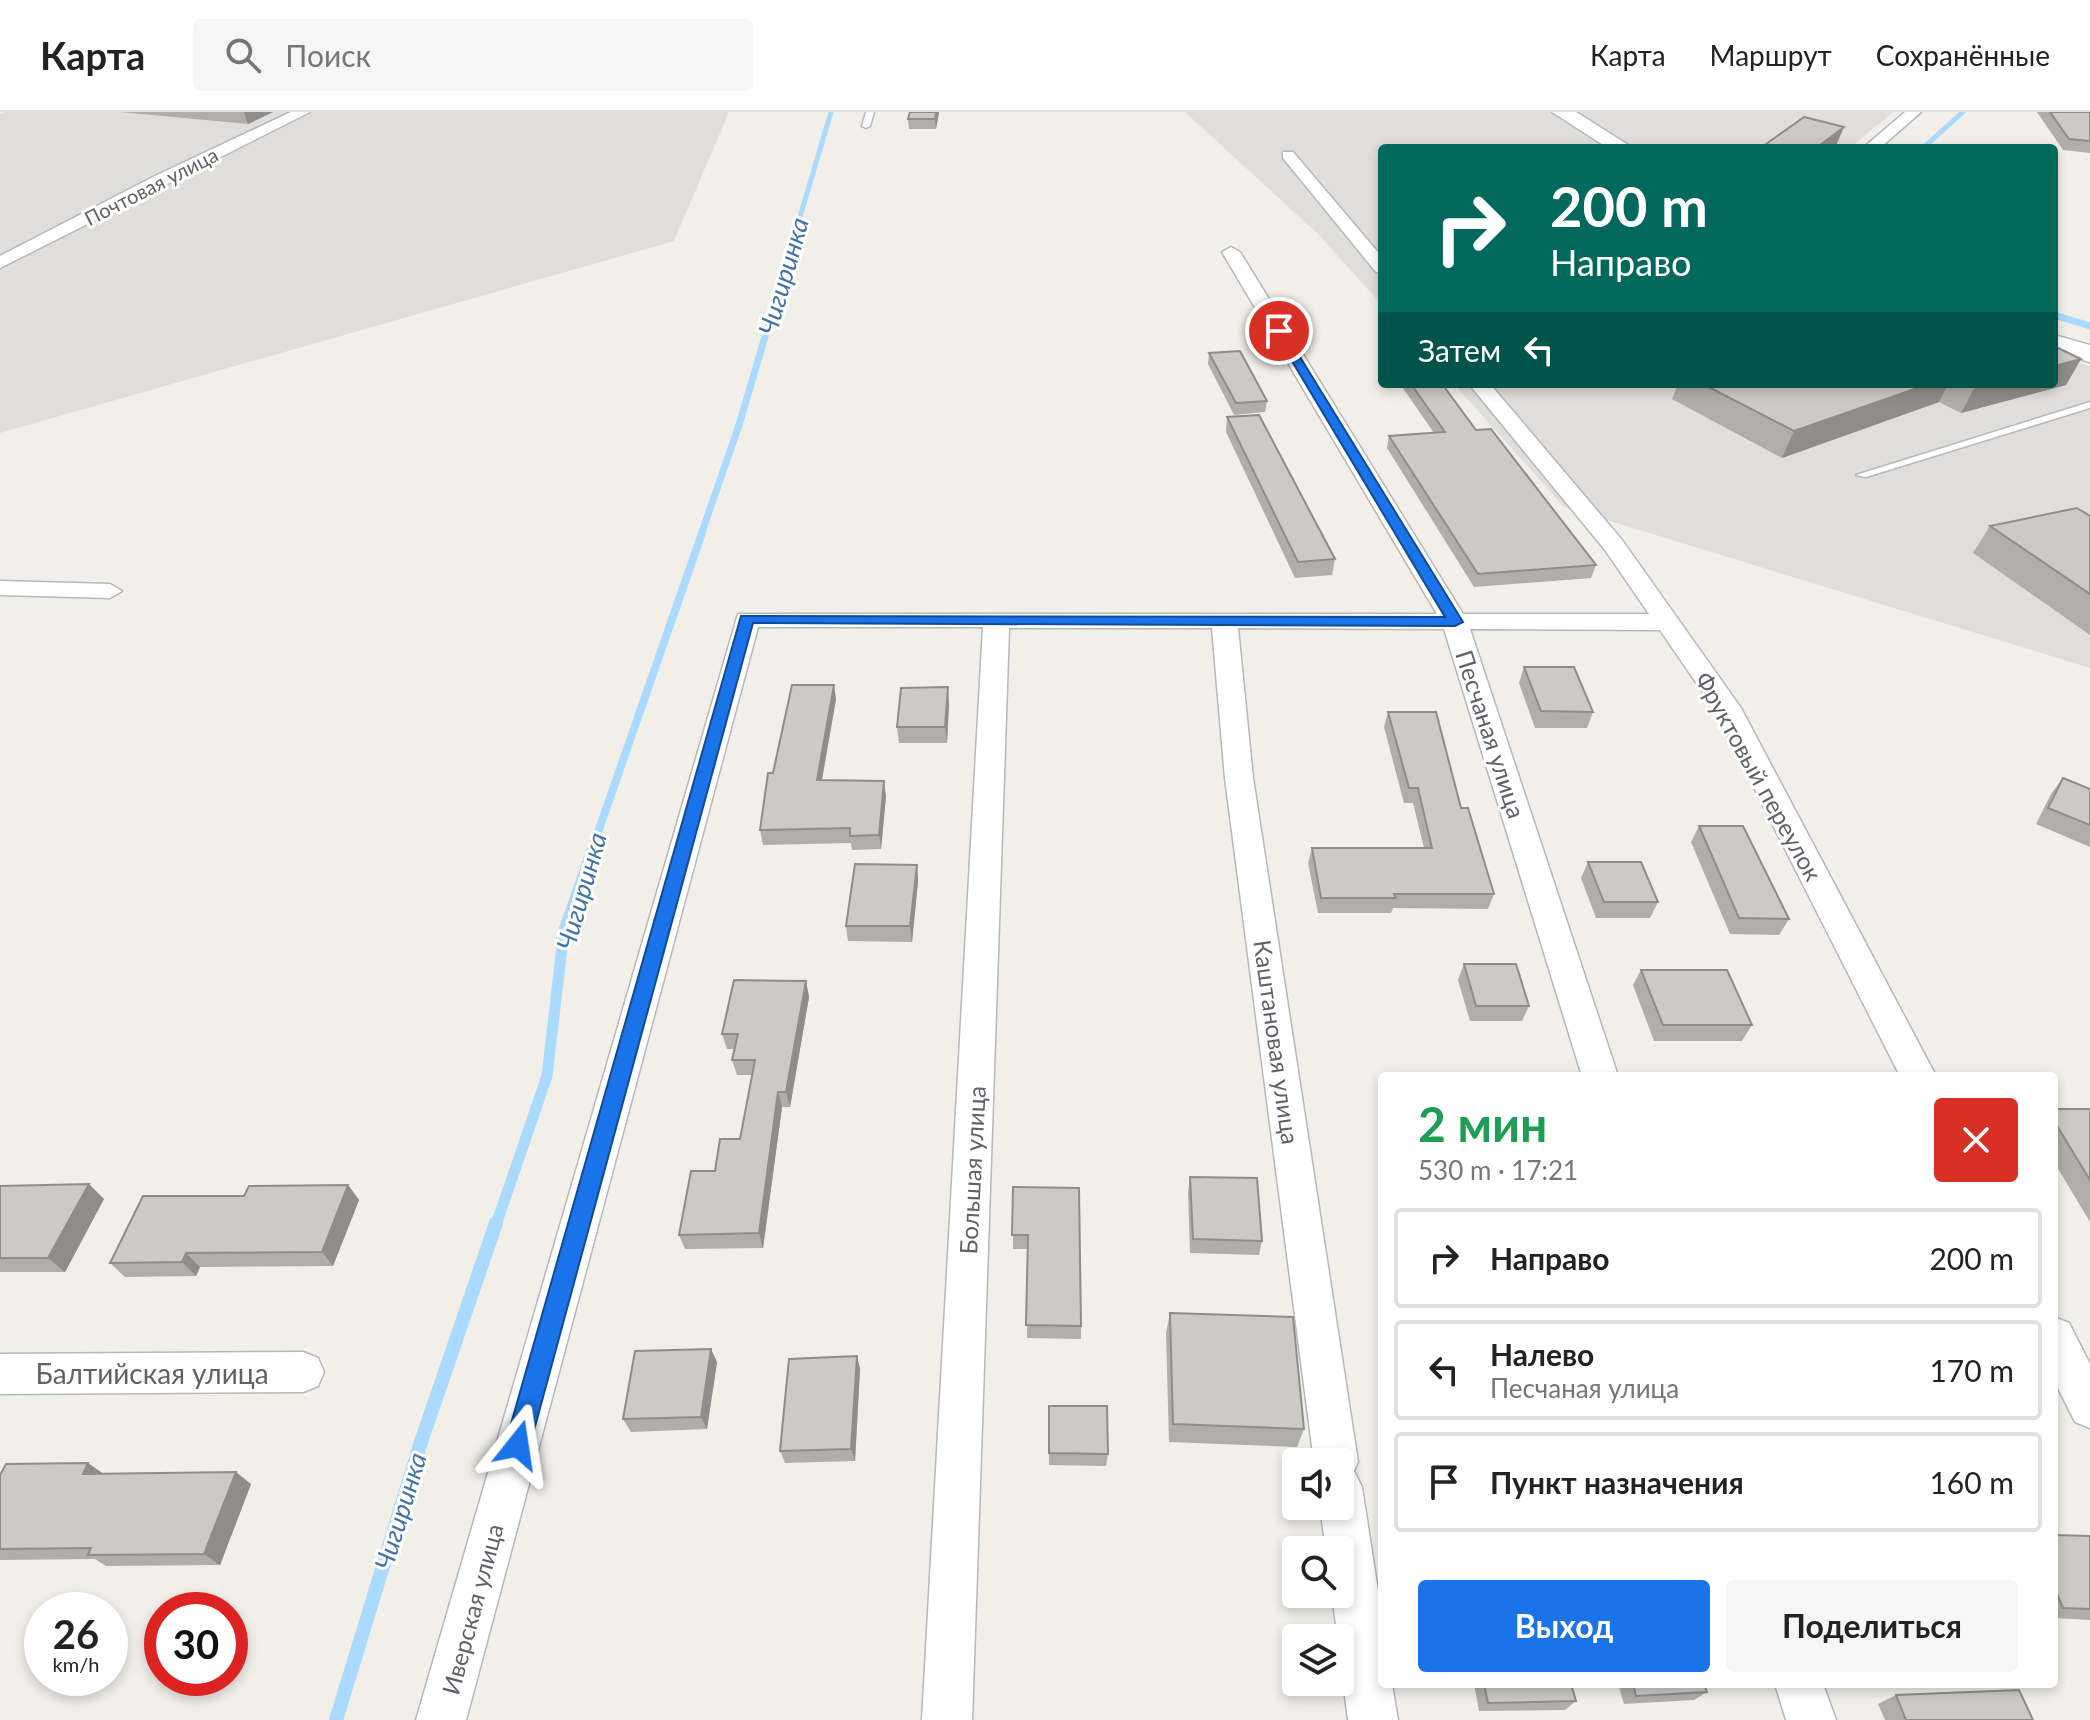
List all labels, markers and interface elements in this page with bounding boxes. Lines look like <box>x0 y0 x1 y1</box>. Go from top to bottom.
search box <box>193 19 753 91</box>
text: Карта <box>40 32 145 78</box>
icon: search <box>221 33 265 77</box>
text: Поиск <box>285 37 371 73</box>
text: Карта <box>1590 38 1666 72</box>
text: Маршрут <box>1710 38 1832 72</box>
text: Сохранённые <box>1876 38 2050 72</box>
street label: Почтовая улица <box>80 142 222 230</box>
text: 200 m <box>1550 172 1708 239</box>
icon: right <box>1418 176 1522 280</box>
water label: Чигиринка <box>751 214 815 338</box>
text: Направо <box>1550 240 1691 284</box>
pin <box>1245 297 1313 365</box>
icon: arrive <box>1257 309 1301 353</box>
icon: left <box>1517 328 1561 372</box>
text: Затем <box>1418 332 1501 368</box>
street label: Песчаная улица <box>1450 646 1532 822</box>
street label: Фруктовый переулок <box>1690 667 1829 886</box>
water label: Чигиринка <box>549 829 613 953</box>
street label: Каштановая улица <box>1248 938 1306 1146</box>
street label: Большая улица <box>953 1085 991 1255</box>
text: 2 мин <box>1418 1095 1547 1152</box>
button: close <box>1934 1098 2018 1182</box>
text: 530 m · 17:21 <box>1418 1154 1578 1186</box>
icon: right <box>1422 1236 1466 1280</box>
text: Направо <box>1490 1240 1610 1276</box>
text: 200 m <box>1929 1240 2014 1276</box>
text: Налево <box>1490 1336 1594 1372</box>
icon: left <box>1422 1348 1466 1392</box>
text: 170 m <box>1929 1352 2014 1388</box>
street label: Балтийская улица <box>35 1356 269 1390</box>
text: Песчаная улица <box>1490 1372 1679 1404</box>
position arrow <box>476 1403 560 1487</box>
map controls <box>1282 1448 1354 1696</box>
button: sound <box>1282 1448 1354 1520</box>
water label: Чигиринка <box>367 1449 433 1573</box>
icon: arrive <box>1422 1460 1466 1504</box>
text: Пункт назначения <box>1490 1464 1744 1500</box>
text: 160 m <box>1929 1464 2014 1500</box>
street label: Иверская улица <box>435 1520 509 1698</box>
button: search <box>1282 1536 1354 1608</box>
button: Выход <box>1418 1580 1710 1672</box>
button: Поделиться <box>1726 1580 2018 1672</box>
speed limit sign: 30 <box>144 1592 248 1696</box>
text: 26 <box>53 1610 99 1658</box>
button: layers <box>1282 1624 1354 1696</box>
text: km/h <box>53 1652 99 1676</box>

